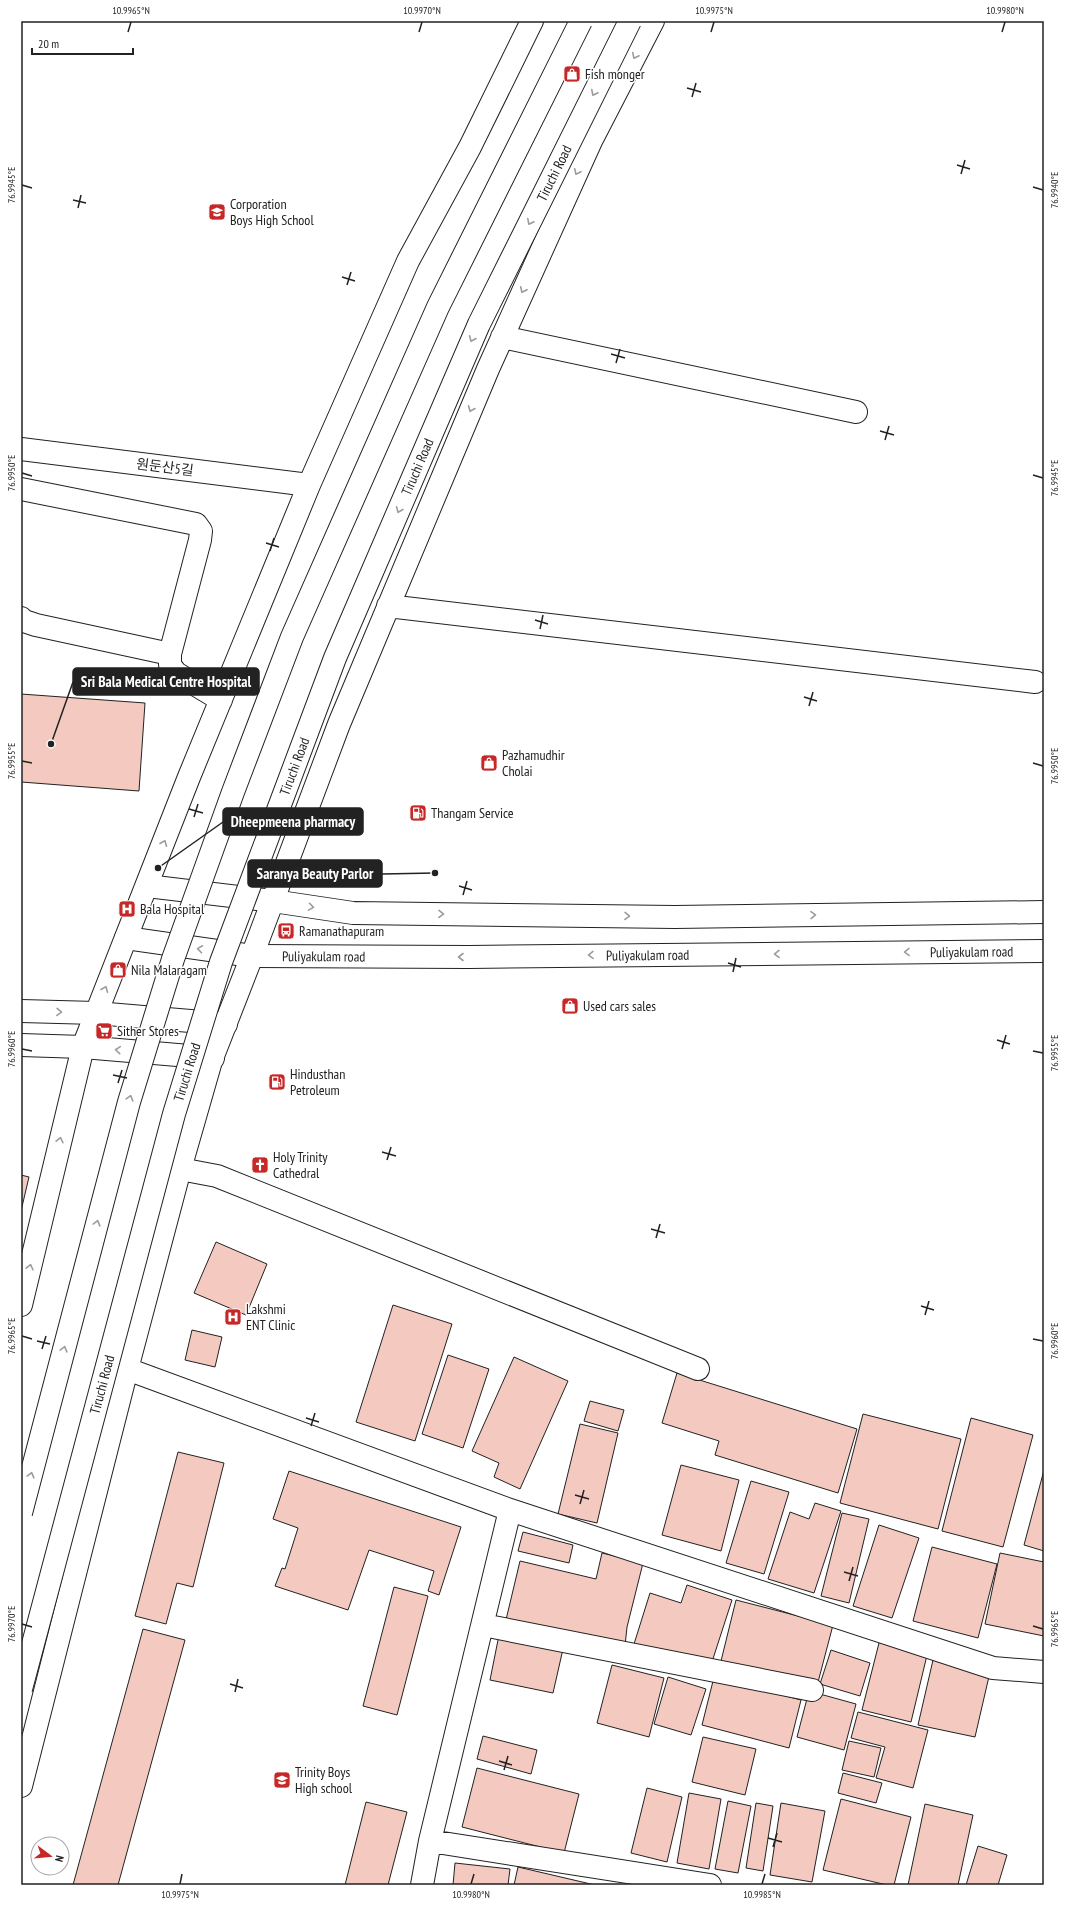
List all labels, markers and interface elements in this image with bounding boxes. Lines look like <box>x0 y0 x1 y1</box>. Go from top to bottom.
text: 10.9965°N <box>112 4 150 17</box>
text: 10.9970°N <box>403 4 441 17</box>
text: 10.9975°N <box>695 4 733 17</box>
text: 10.9980°N <box>986 4 1024 17</box>
scale bar <box>32 30 133 56</box>
text: 20 m <box>38 36 59 51</box>
one-way arrow <box>632 51 640 59</box>
shop icon: Fish monger <box>562 64 582 84</box>
place label: Fish monger <box>585 65 645 83</box>
one-way arrow <box>591 89 599 97</box>
street label: Tiruchi Road <box>533 142 576 204</box>
text: 76.9945°E <box>5 167 18 203</box>
one-way arrow <box>574 168 582 175</box>
text: 76.9940°E <box>1048 172 1061 208</box>
place label: Corporation Boys High School <box>230 195 314 229</box>
school or university icon: Corporation Boys High School <box>207 202 227 222</box>
one-way arrow <box>527 218 535 226</box>
one-way arrow <box>520 286 528 294</box>
one-way arrow <box>469 335 477 342</box>
one-way arrow <box>467 406 475 413</box>
street label: Tiruchi Road <box>397 436 438 498</box>
text: 76.9950°E <box>5 455 18 491</box>
street label: 원둔산5길 <box>135 455 195 479</box>
text: 76.9945°E <box>1048 460 1061 496</box>
one-way arrow <box>395 506 403 513</box>
callout: Sri Bala Medical Centre Hospital <box>73 668 259 695</box>
text: Sri Bala Medical Centre Hospital <box>81 672 252 691</box>
street label: Tiruchi Road <box>275 735 313 798</box>
text: 76.9955°E <box>5 743 18 779</box>
place label: Pazhamudhir Cholai <box>502 746 565 780</box>
text: 76.9950°E <box>1048 748 1061 784</box>
shop icon: Pazhamudhir Cholai <box>479 753 499 773</box>
fuel station icon: Thangam Service <box>408 803 428 823</box>
place label: Thangam Service <box>431 804 514 822</box>
callout: Dheepmeena pharmacy <box>223 808 363 835</box>
text: Dheepmeena pharmacy <box>231 812 356 831</box>
one-way arrow <box>159 839 167 846</box>
callout: Saranya Beauty Parlor <box>248 860 382 887</box>
text: Saranya Beauty Parlor <box>257 864 374 883</box>
hospital icon: Bala Hospital <box>117 899 137 919</box>
place label: Bala Hospital <box>140 900 205 918</box>
one-way arrow <box>308 902 314 911</box>
one-way arrow <box>438 910 444 918</box>
one-way arrow <box>810 911 816 919</box>
one-way arrow <box>624 912 630 920</box>
bus stop icon: Ramanathapuram <box>276 921 296 941</box>
place label: Ramanathapuram <box>299 922 384 940</box>
street label: Puliyakulam road <box>930 942 1013 961</box>
one-way arrow <box>197 945 203 954</box>
street label: Puliyakulam road <box>606 946 689 965</box>
street label: Puliyakulam road <box>282 947 365 966</box>
one-way arrow <box>904 948 910 956</box>
one-way arrow <box>774 949 780 958</box>
one-way arrow <box>588 951 594 960</box>
one-way arrow <box>458 953 464 961</box>
shop icon: Nila Malaragam <box>108 960 128 980</box>
place label: Nila Malaragam <box>131 961 207 979</box>
one-way arrow <box>101 986 109 993</box>
shop icon: Used cars sales <box>560 996 580 1016</box>
place label: Used cars sales <box>583 997 656 1015</box>
one-way arrow <box>56 1007 62 1016</box>
supermarket icon: Sither Stores <box>94 1021 114 1041</box>
place label: Sither Stores <box>117 1022 179 1040</box>
text: 76.9960°E <box>5 1031 18 1067</box>
text: 76.9955°E <box>1048 1035 1061 1071</box>
street label: Tiruchi Road <box>169 1040 205 1103</box>
one-way arrow <box>115 1045 121 1054</box>
place label: Hindusthan Petroleum <box>290 1065 345 1099</box>
fuel station icon: Hindusthan Petroleum <box>267 1072 287 1092</box>
one-way arrow <box>125 1094 134 1101</box>
one-way arrow <box>56 1137 64 1144</box>
place label: Holy Trinity Cathedral <box>273 1148 328 1182</box>
church icon: Holy Trinity Cathedral <box>250 1155 270 1175</box>
one-way arrow <box>92 1220 101 1227</box>
one-way arrow <box>25 1264 34 1271</box>
place label: Lakshmi ENT Clinic <box>246 1300 295 1334</box>
hospital icon: Lakshmi ENT Clinic <box>223 1307 243 1327</box>
text: 76.9965°E <box>5 1318 18 1354</box>
text: 76.9960°E <box>1048 1323 1061 1359</box>
one-way arrow <box>59 1346 68 1353</box>
street label: Tiruchi Road <box>86 1353 118 1416</box>
one-way arrow <box>26 1472 35 1479</box>
text: 76.9970°E <box>5 1606 18 1642</box>
text: 76.9965°E <box>1048 1611 1061 1647</box>
place label: Trinity Boys High school <box>295 1763 353 1797</box>
school or university icon: Trinity Boys High school <box>272 1770 292 1790</box>
north arrow <box>30 1836 70 1876</box>
text: N <box>52 1854 67 1864</box>
text: 10.9975°N <box>161 1888 199 1901</box>
text: 10.9980°N <box>452 1888 490 1901</box>
text: 10.9985°N <box>743 1888 781 1901</box>

